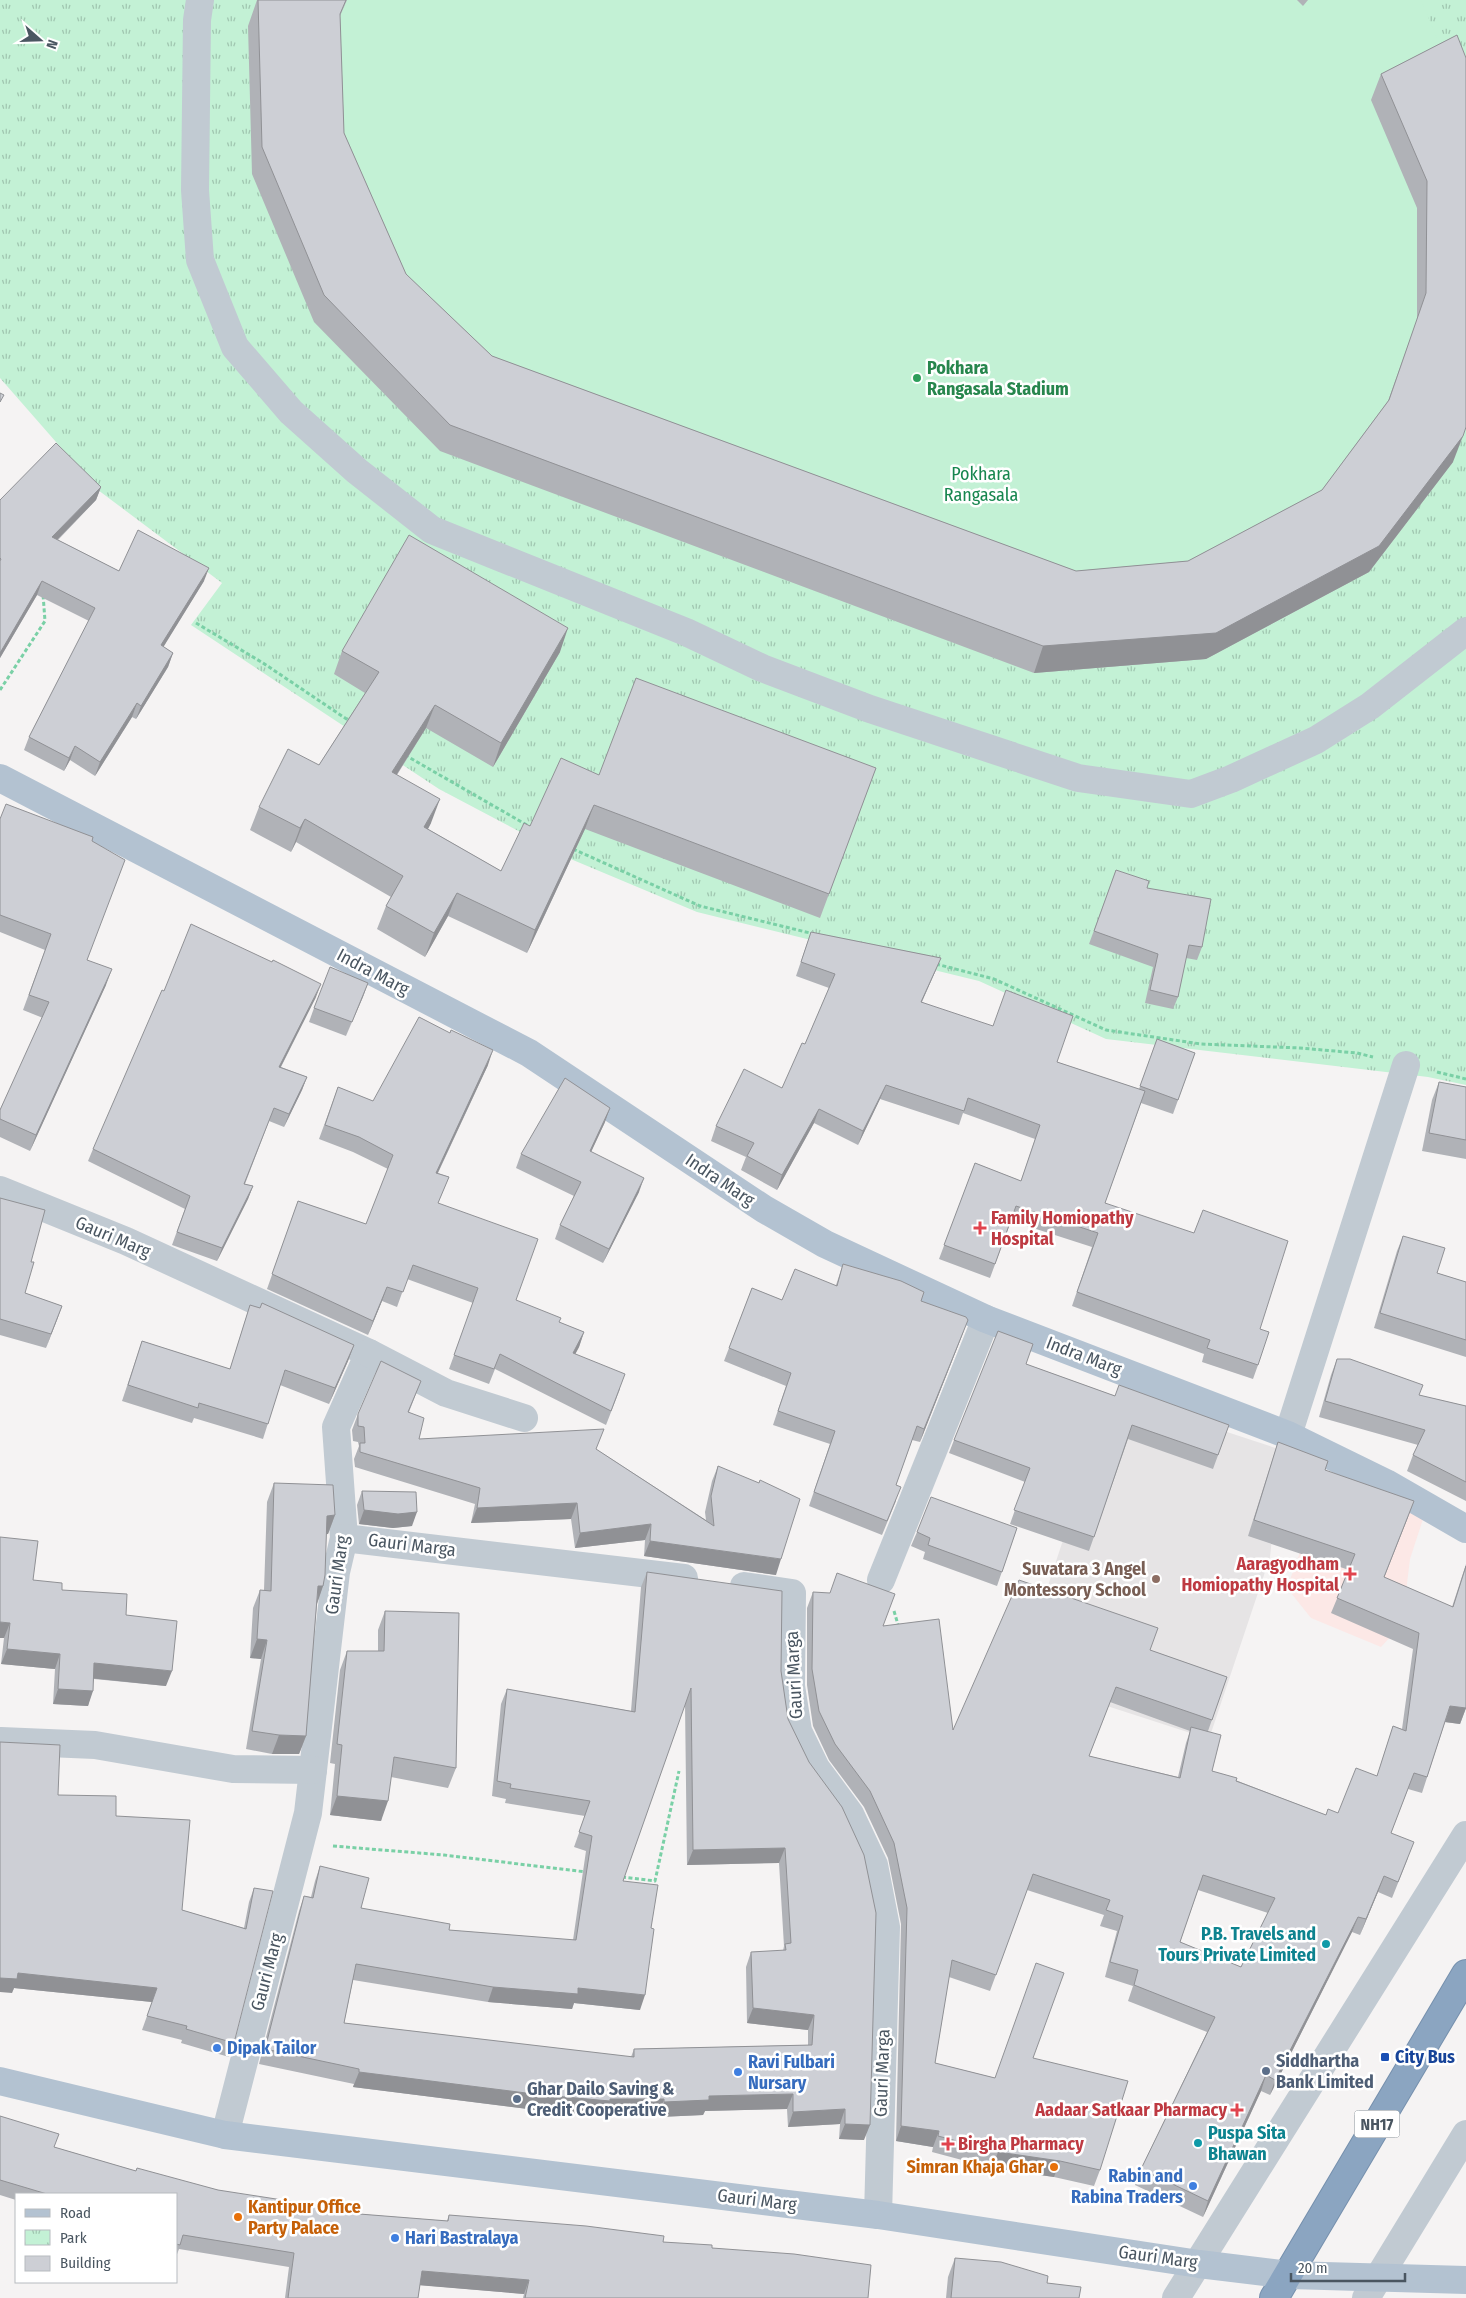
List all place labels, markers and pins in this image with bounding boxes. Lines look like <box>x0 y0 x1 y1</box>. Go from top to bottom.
place label: Pokhara Rangasala Stadium <box>927 357 1069 400</box>
marker: Pokhara Rangasala Stadium <box>911 372 923 384</box>
place label: Family Homiopathy Hospital <box>991 1207 1134 1250</box>
marker: Family Homiopathy Hospital <box>973 1221 987 1235</box>
place label: Aaragyodham Homiopathy Hospital <box>1181 1553 1339 1596</box>
place label: Suvatara 3 Angel Montessory School <box>1004 1558 1146 1601</box>
marker: Aaragyodham Homiopathy Hospital <box>1343 1567 1357 1581</box>
marker: Suvatara 3 Angel Montessory School <box>1150 1573 1162 1585</box>
place label: P.B. Travels and Tours Private Limited <box>1158 1923 1316 1966</box>
marker: P.B. Travels and Tours Private Limited <box>1320 1938 1332 1950</box>
place label: Dipak Tailor <box>227 2037 317 2059</box>
marker: Dipak Tailor <box>211 2042 223 2054</box>
place label: City Bus <box>1395 2046 1455 2068</box>
place label: Siddhartha Bank Limited <box>1276 2050 1374 2093</box>
place label: Ravi Fulbari Nursary <box>748 2051 835 2094</box>
marker: City Bus <box>1379 2051 1391 2063</box>
marker: Siddhartha Bank Limited <box>1260 2065 1272 2077</box>
marker: Ravi Fulbari Nursary <box>732 2066 744 2078</box>
place label: Ghar Dailo Saving & Credit Cooperative <box>527 2078 675 2121</box>
marker: Ghar Dailo Saving & Credit Cooperative <box>511 2093 523 2105</box>
place label: Aadaar Satkaar Pharmacy <box>1034 2099 1227 2121</box>
marker: Aadaar Satkaar Pharmacy <box>1231 2104 1243 2116</box>
place label: Puspa Sita Bhawan <box>1208 2122 1286 2165</box>
place label: Birgha Pharmacy <box>958 2133 1084 2155</box>
marker: Puspa Sita Bhawan <box>1192 2137 1204 2149</box>
marker: Birgha Pharmacy <box>942 2138 954 2150</box>
place label: Simran Khaja Ghar <box>906 2156 1044 2178</box>
marker: Simran Khaja Ghar <box>1048 2161 1060 2173</box>
place label: Rabin and Rabina Traders <box>1071 2165 1183 2208</box>
marker: Rabin and Rabina Traders <box>1187 2180 1199 2192</box>
place label: Kantipur Office Party Palace <box>248 2196 361 2239</box>
marker: Kantipur Office Party Palace <box>232 2211 244 2223</box>
place label: Hari Bastralaya <box>405 2227 518 2249</box>
marker: Hari Bastralaya <box>389 2232 401 2244</box>

